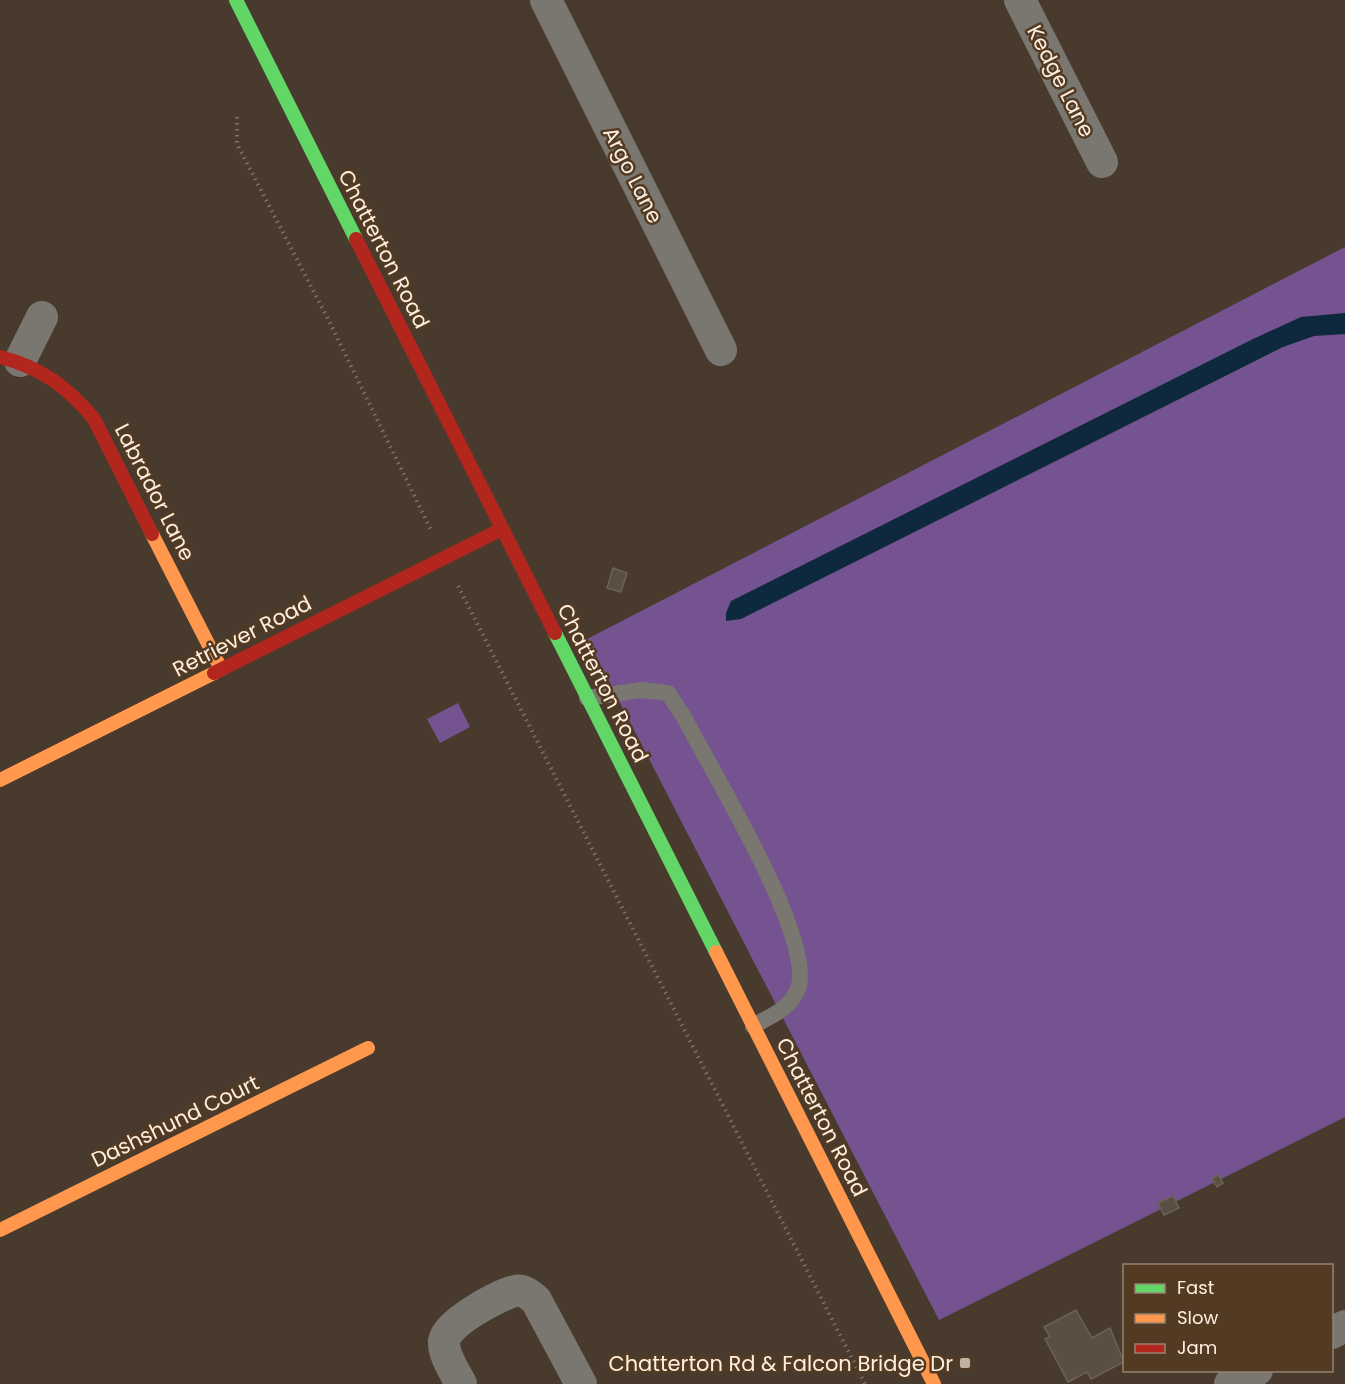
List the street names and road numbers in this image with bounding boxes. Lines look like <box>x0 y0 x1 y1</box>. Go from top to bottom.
street label: Kedge Lane <box>1020 20 1102 142</box>
street label: Argo Lane <box>596 122 670 228</box>
street label: Chatterton Road <box>331 165 437 333</box>
street label: Labrador Lane <box>108 418 202 566</box>
street label: Retriever Road <box>168 589 316 683</box>
street label: Chatterton Road <box>550 599 656 767</box>
street label: Chatterton Road <box>769 1033 875 1201</box>
street label: Dashshund Court <box>86 1068 264 1174</box>

